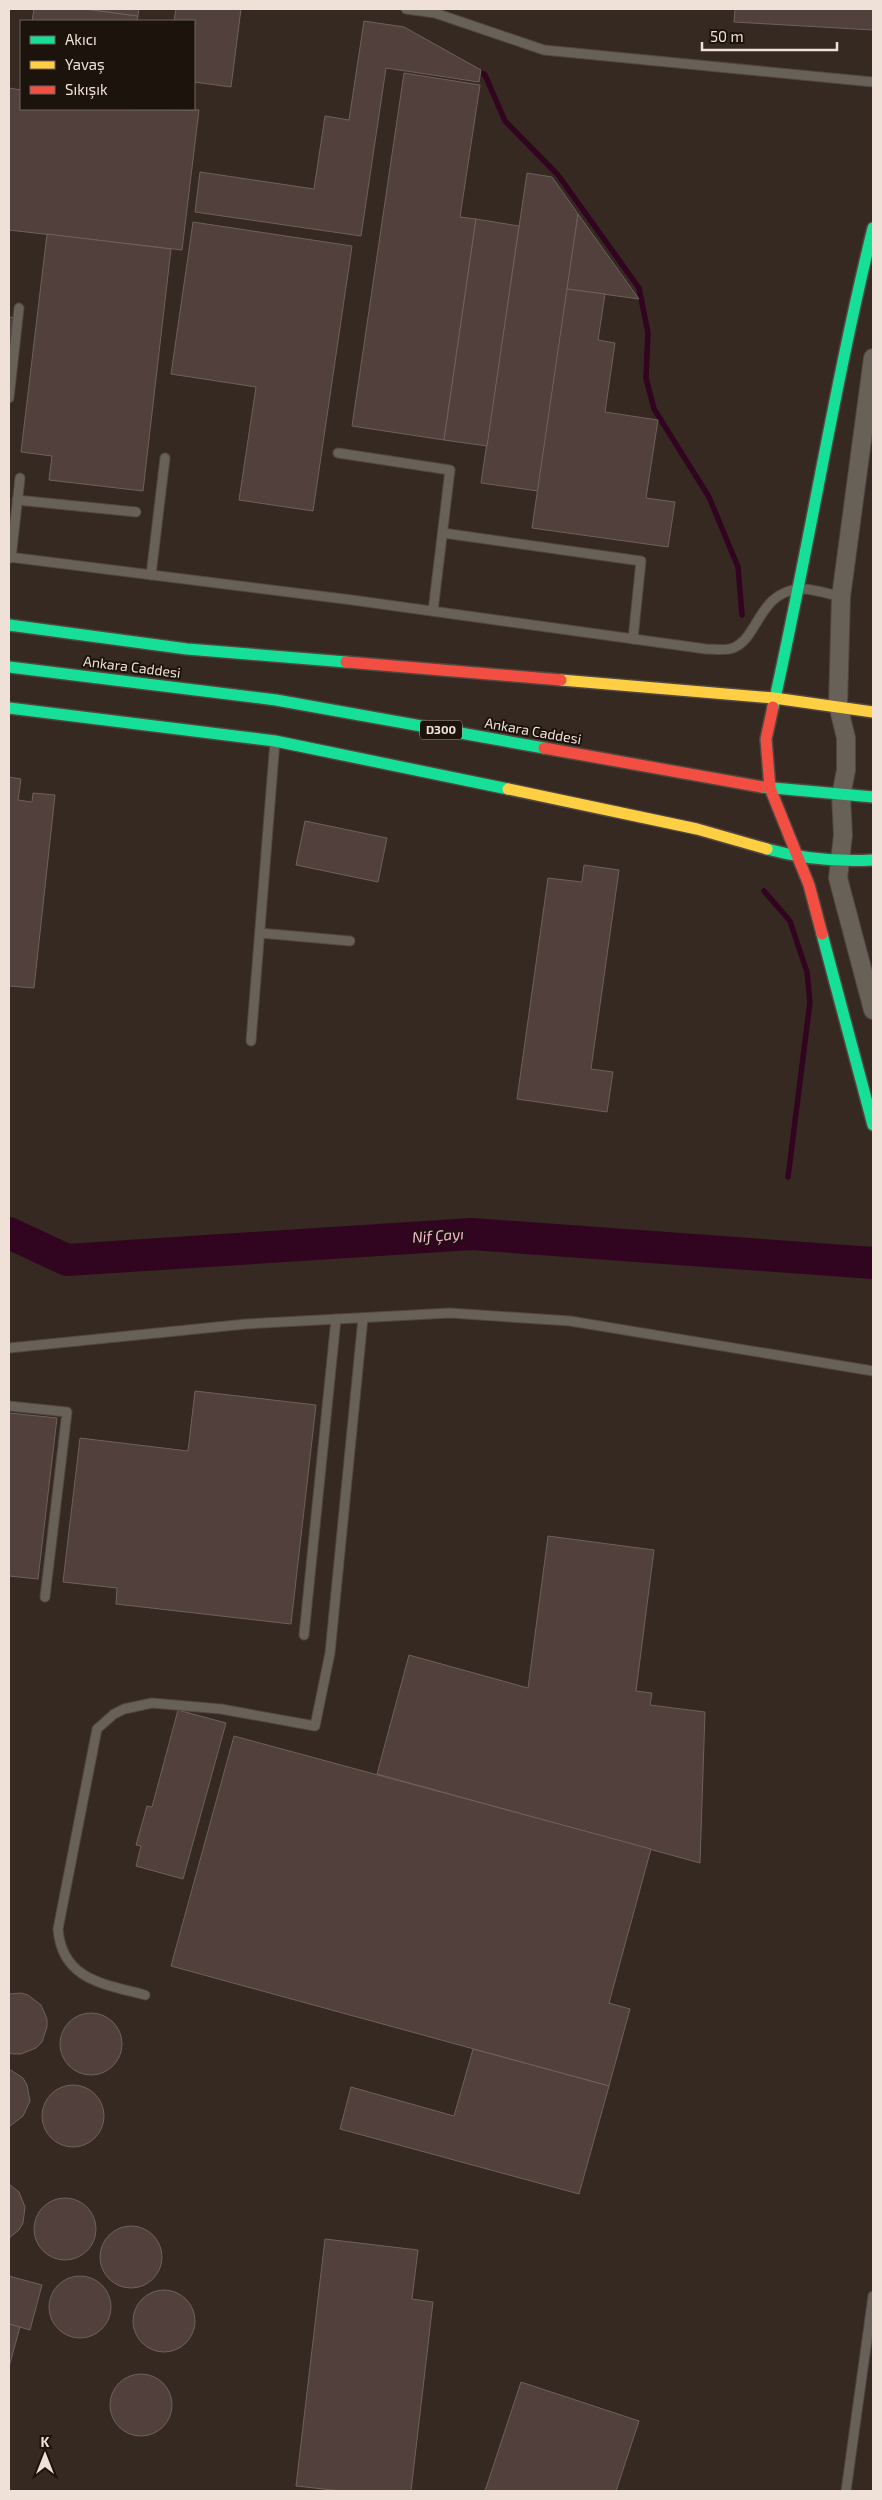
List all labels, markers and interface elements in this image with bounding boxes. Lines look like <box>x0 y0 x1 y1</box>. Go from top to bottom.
legend <box>20 20 195 110</box>
scale bar <box>702 20 837 52</box>
text: 50 m <box>710 27 744 45</box>
text: Akıcı <box>65 30 97 48</box>
text: Yavaş <box>65 55 105 74</box>
text: Sıkışık <box>65 80 108 99</box>
street label: Ankara Caddesi <box>82 652 182 681</box>
street label: Ankara Caddesi <box>483 714 583 747</box>
road number: D300 <box>420 720 462 740</box>
water label: Nif Çayı <box>411 1224 464 1247</box>
north arrow <box>20 2430 70 2480</box>
text: K <box>41 2433 50 2450</box>

